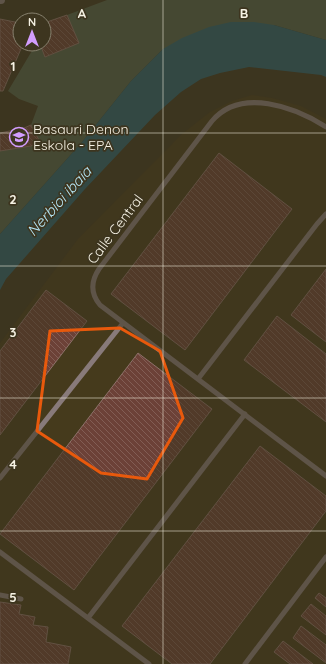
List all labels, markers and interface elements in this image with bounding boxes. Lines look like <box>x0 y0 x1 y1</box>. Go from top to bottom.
text: A <box>78 5 87 21</box>
text: B <box>240 5 248 21</box>
north arrow <box>12 12 52 52</box>
text: N <box>28 15 36 29</box>
text: 1 <box>10 58 16 74</box>
place label: Basauri Denon Eskola - EPA <box>33 120 129 154</box>
school or university icon: Basauri Denon Eskola - EPA <box>8 126 30 148</box>
water label: Nerbioi ibaia <box>23 161 96 240</box>
text: 2 <box>9 191 17 207</box>
street label: Calle Central <box>83 191 147 267</box>
text: 3 <box>10 324 17 340</box>
text: 4 <box>9 456 17 472</box>
text: 5 <box>9 589 17 605</box>

